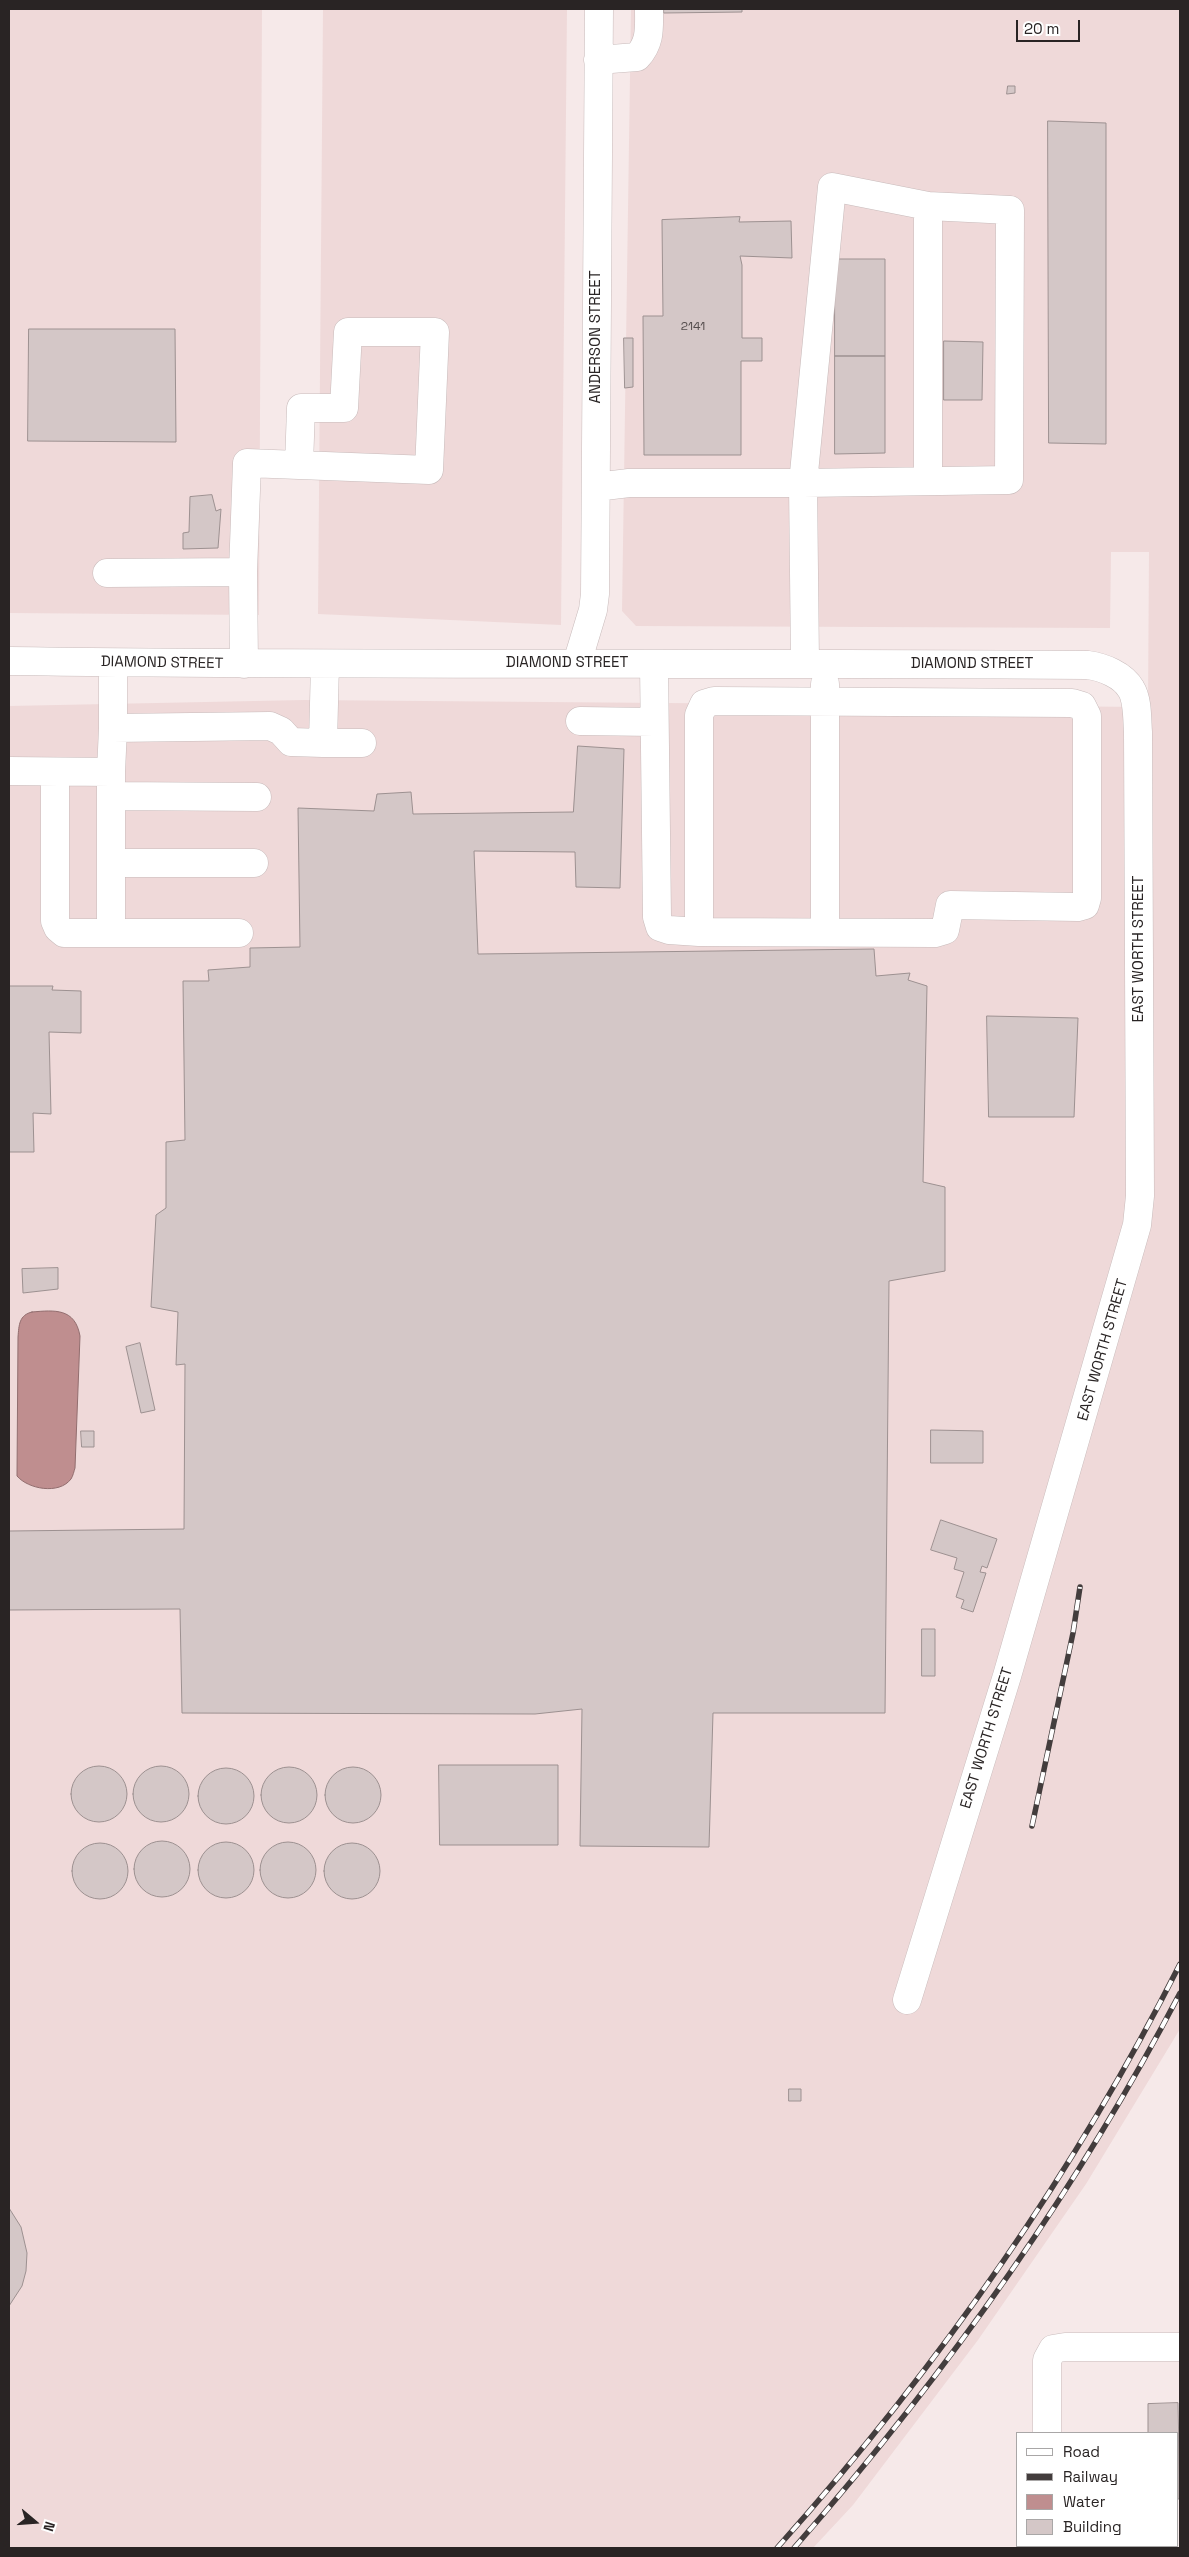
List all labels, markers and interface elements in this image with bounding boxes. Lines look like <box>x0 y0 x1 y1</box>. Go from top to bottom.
scale bar <box>1019 10 1083 42</box>
text: 20 m <box>1024 19 1059 38</box>
street label: ANDERSON STREET <box>587 270 605 404</box>
house number: 2141 <box>681 320 705 334</box>
street label: DIAMOND STREET <box>101 653 223 673</box>
street label: DIAMOND STREET <box>506 654 628 672</box>
street label: DIAMOND STREET <box>911 655 1033 673</box>
street label: EAST WORTH STREET <box>1130 876 1148 1022</box>
street label: EAST WORTH STREET <box>1074 1277 1132 1423</box>
street label: EAST WORTH STREET <box>957 1665 1017 1811</box>
legend <box>1016 2432 1179 2547</box>
text: Road <box>1063 2442 1100 2461</box>
text: Railway <box>1063 2467 1118 2486</box>
text: Water <box>1063 2492 1105 2511</box>
north arrow <box>10 2497 60 2547</box>
text: Building <box>1063 2517 1122 2536</box>
text: N <box>39 2519 59 2534</box>

